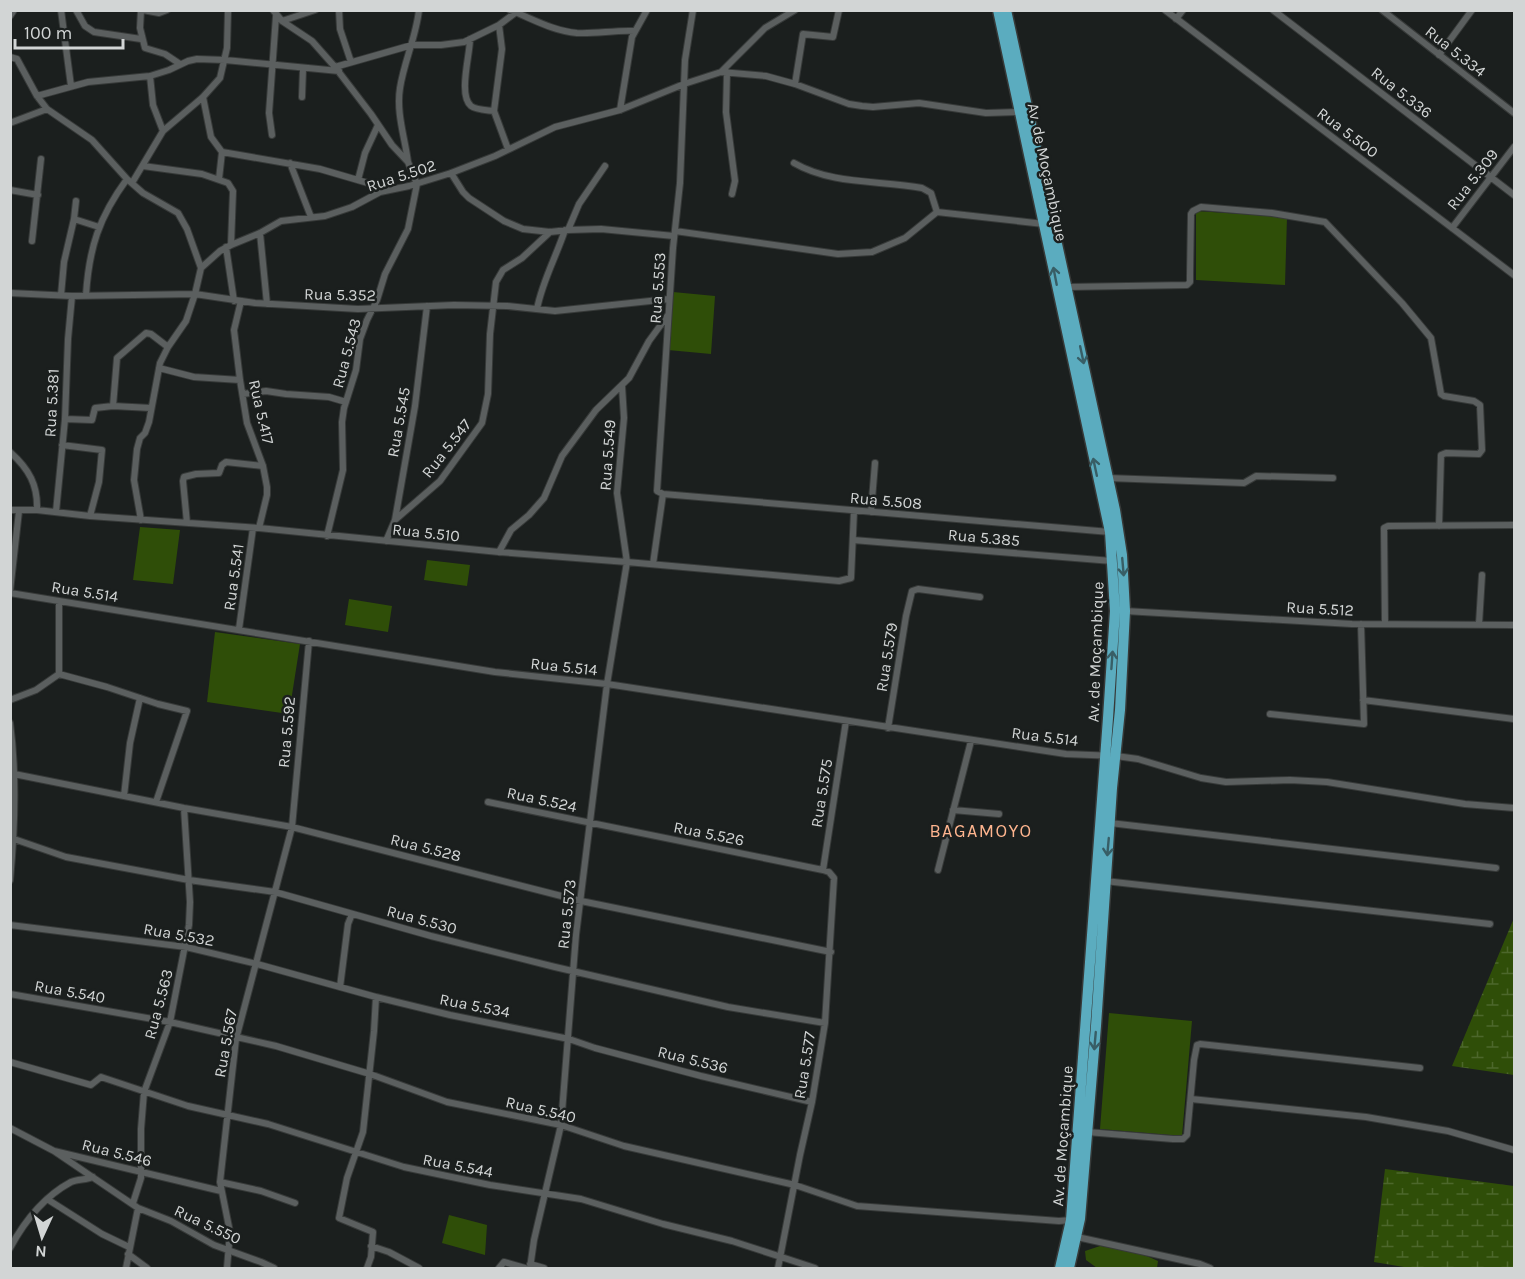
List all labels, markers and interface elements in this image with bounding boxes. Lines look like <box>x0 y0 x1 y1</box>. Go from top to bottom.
scale bar <box>15 12 123 50</box>
text: 100 m <box>24 22 72 44</box>
street label: Rua 5.334 <box>1422 22 1490 81</box>
street label: Rua 5.336 <box>1367 63 1436 122</box>
street label: Av. de Moçambique <box>1024 101 1071 243</box>
street label: Rua 5.500 <box>1313 103 1382 162</box>
street label: Rua 5.309 <box>1443 145 1502 214</box>
street label: Rua 5.502 <box>364 155 438 196</box>
street label: Rua 5.553 <box>646 252 669 324</box>
one-way arrow <box>1048 267 1060 286</box>
street label: Rua 5.352 <box>304 284 376 305</box>
street label: Rua 5.543 <box>328 316 365 390</box>
one-way arrow <box>1076 345 1088 364</box>
street label: Rua 5.381 <box>40 368 63 438</box>
street label: Rua 5.417 <box>245 378 278 447</box>
street label: Rua 5.545 <box>383 385 414 459</box>
street label: Rua 5.547 <box>418 415 476 482</box>
street label: Rua 5.549 <box>596 419 619 491</box>
one-way arrow <box>1089 457 1101 476</box>
street label: Rua 5.508 <box>849 488 923 513</box>
street label: Rua 5.510 <box>391 520 461 545</box>
street label: Rua 5.385 <box>947 525 1021 550</box>
street label: Rua 5.541 <box>219 542 248 612</box>
one-way arrow <box>1118 556 1129 576</box>
street label: Rua 5.514 <box>50 577 120 606</box>
street label: Av. de Moçambique <box>1084 581 1107 723</box>
street label: Rua 5.512 <box>1286 597 1354 620</box>
street label: Rua 5.579 <box>872 621 901 693</box>
one-way arrow <box>1107 650 1118 670</box>
street label: Rua 5.514 <box>530 654 598 679</box>
street label: Rua 5.592 <box>274 696 299 769</box>
street label: Rua 5.514 <box>1010 723 1080 750</box>
street label: Rua 5.575 <box>807 757 836 829</box>
street label: Rua 5.524 <box>505 783 579 816</box>
street label: Rua 5.526 <box>672 817 746 850</box>
district label: BAGAMOYO <box>929 820 1033 842</box>
street label: Rua 5.528 <box>389 830 463 865</box>
one-way arrow <box>1102 836 1113 856</box>
street label: Rua 5.573 <box>553 878 580 950</box>
street label: Rua 5.530 <box>385 901 459 938</box>
street label: Rua 5.532 <box>142 919 216 950</box>
street label: Rua 5.563 <box>140 967 177 1041</box>
street label: Rua 5.540 <box>33 976 107 1007</box>
street label: Rua 5.534 <box>438 989 512 1022</box>
street label: Rua 5.567 <box>210 1007 241 1079</box>
street label: Rua 5.577 <box>790 1030 819 1100</box>
one-way arrow <box>1089 1031 1100 1051</box>
street label: Rua 5.536 <box>656 1042 730 1077</box>
street label: Av. de Moçambique <box>1048 1065 1077 1207</box>
street label: Rua 5.540 <box>504 1092 578 1127</box>
street label: Rua 5.546 <box>80 1135 154 1170</box>
street label: Rua 5.544 <box>421 1149 495 1182</box>
street label: Rua 5.550 <box>171 1201 244 1248</box>
north arrow <box>12 1207 72 1267</box>
text: N <box>35 1242 47 1261</box>

